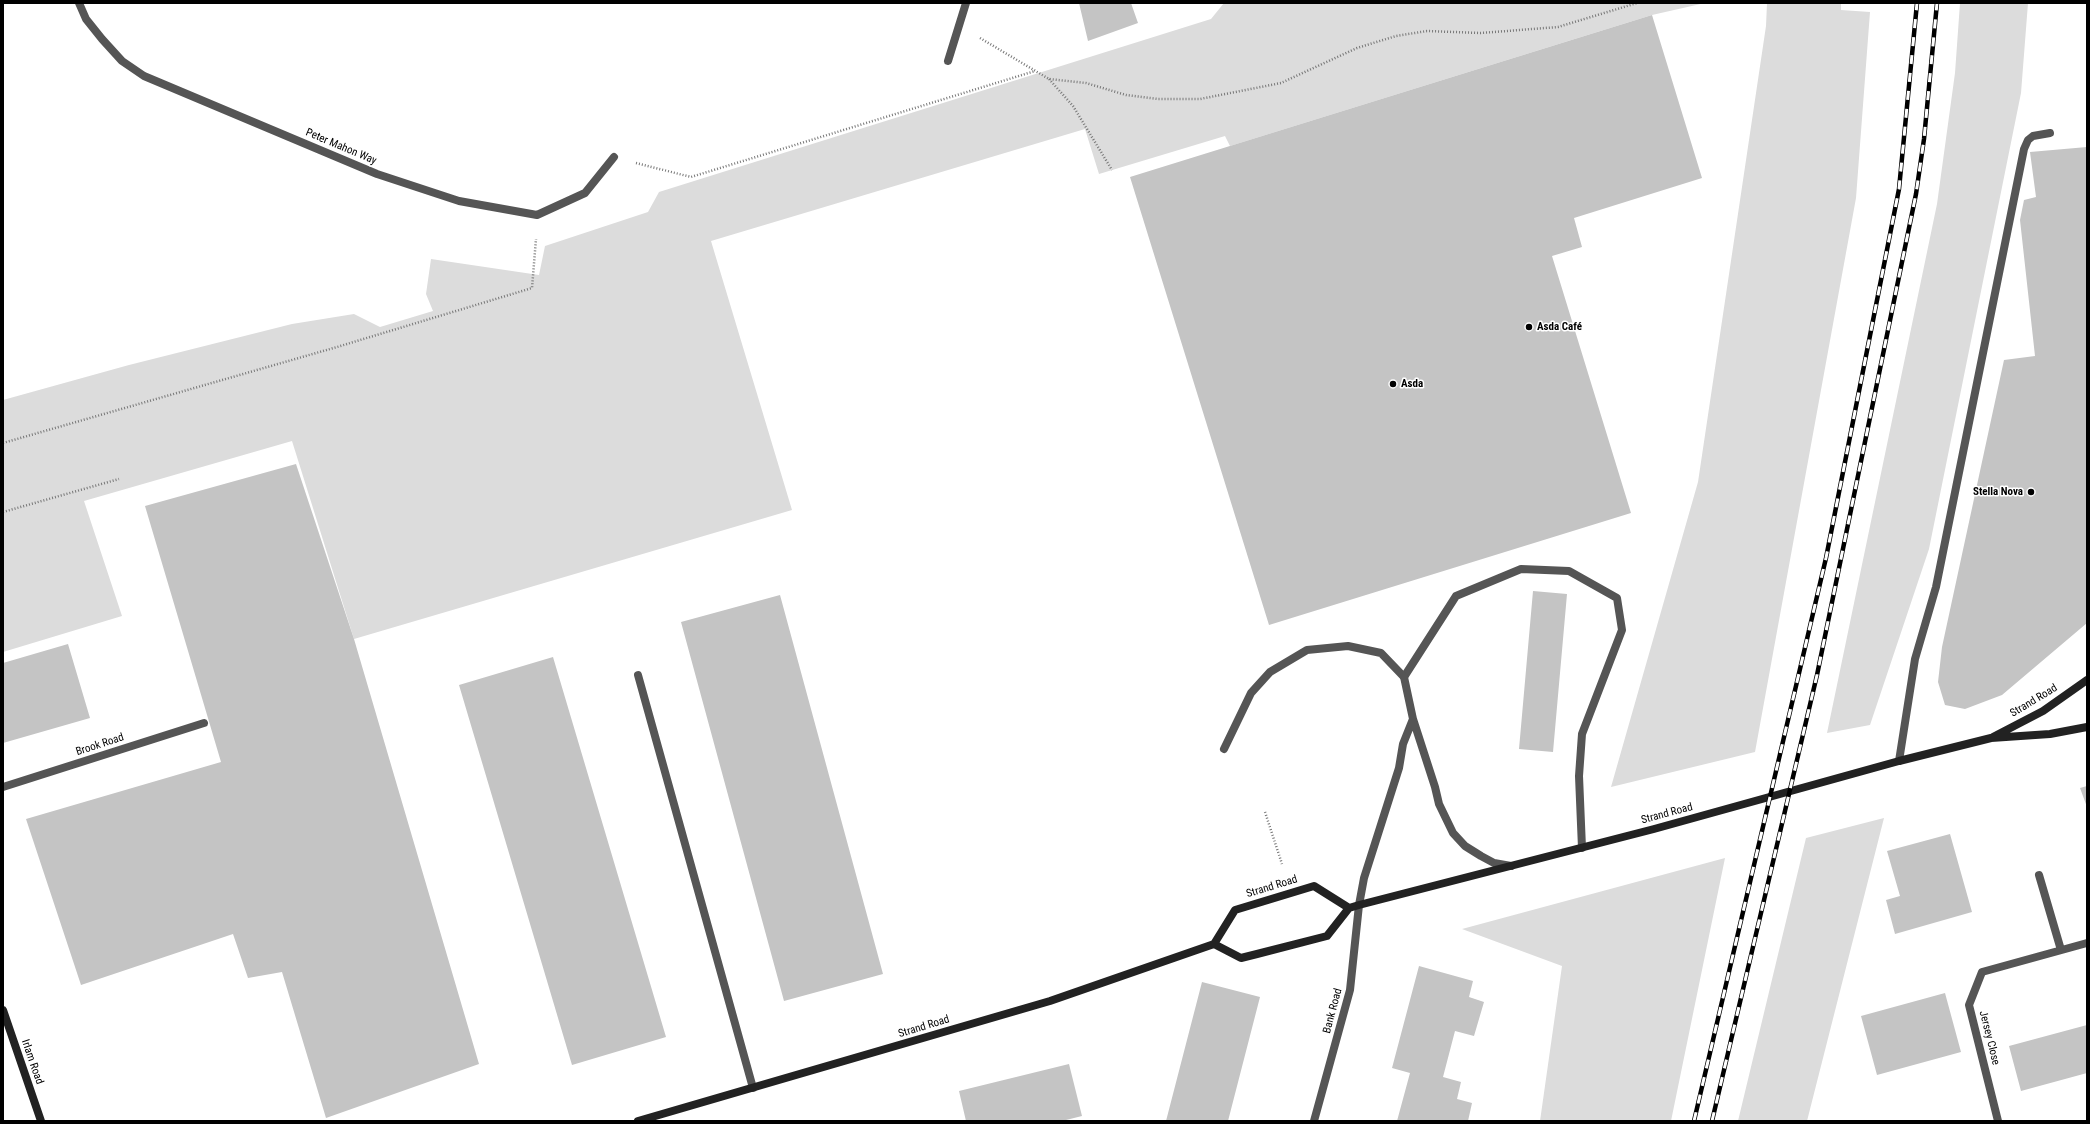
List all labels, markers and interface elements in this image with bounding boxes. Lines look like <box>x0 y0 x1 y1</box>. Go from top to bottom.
street label: Peter Mahon Way <box>304 126 378 168</box>
place label: Asda Café <box>1537 320 1582 334</box>
marker: Asda Café <box>1524 322 1534 332</box>
place label: Asda <box>1401 377 1423 391</box>
marker: Asda <box>1388 379 1398 389</box>
place label: Stella Nova <box>1973 485 2023 499</box>
marker: Stella Nova <box>2026 487 2036 497</box>
street label: Strand Road <box>2008 682 2060 720</box>
street label: Brook Road <box>74 731 126 759</box>
street label: Strand Road <box>1640 801 1694 827</box>
street label: Strand Road <box>1245 873 1299 901</box>
street label: Bank Road <box>1321 987 1345 1035</box>
street label: Jersey Close <box>1976 1009 2002 1067</box>
street label: Strand Road <box>897 1013 951 1041</box>
street label: Irlam Road <box>18 1038 46 1086</box>

